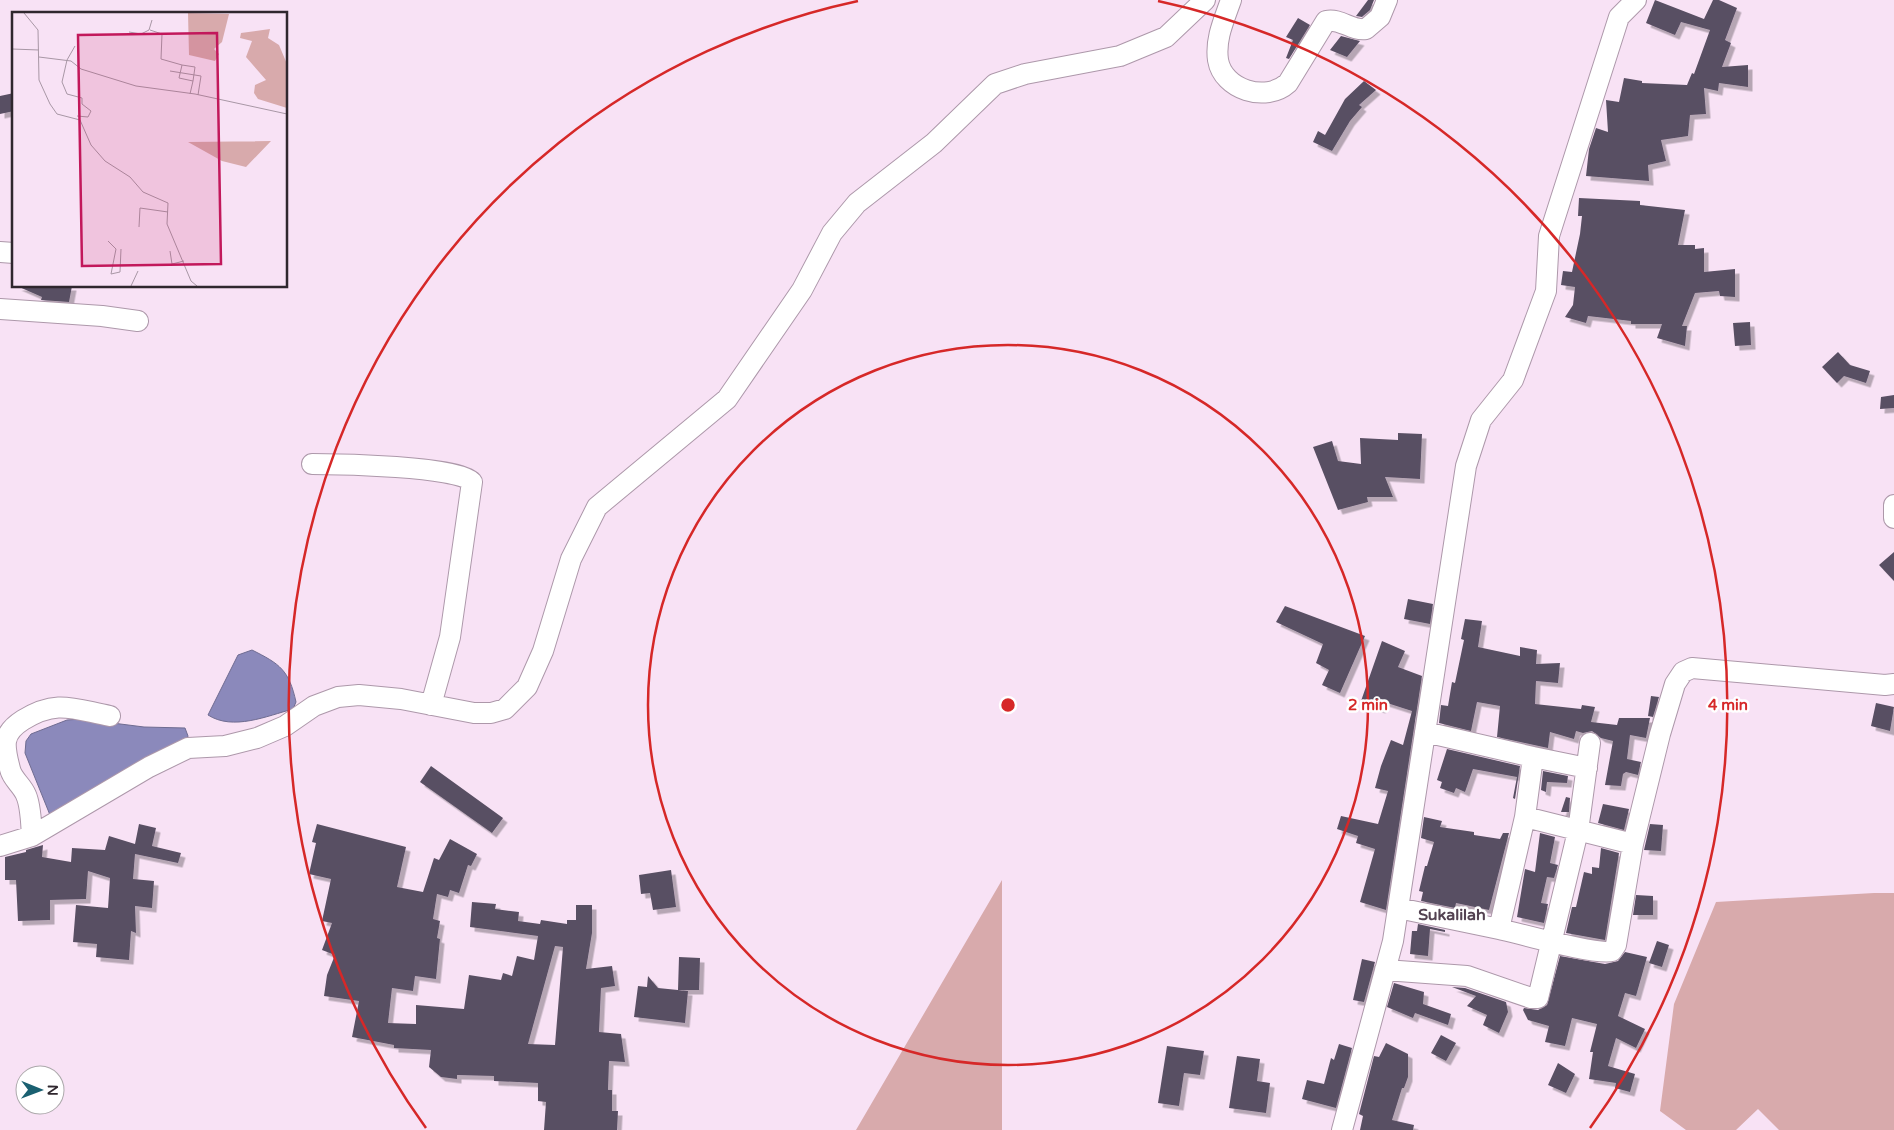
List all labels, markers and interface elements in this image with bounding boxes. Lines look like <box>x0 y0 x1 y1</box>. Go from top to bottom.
inset map <box>12 12 288 288</box>
centre of rings <box>999 696 1017 714</box>
text: 2 min <box>1348 696 1388 714</box>
text: 4 min <box>1708 696 1748 714</box>
district label: Sukalilah <box>1418 905 1486 925</box>
north arrow <box>15 1065 65 1115</box>
text: N <box>44 1084 61 1096</box>

